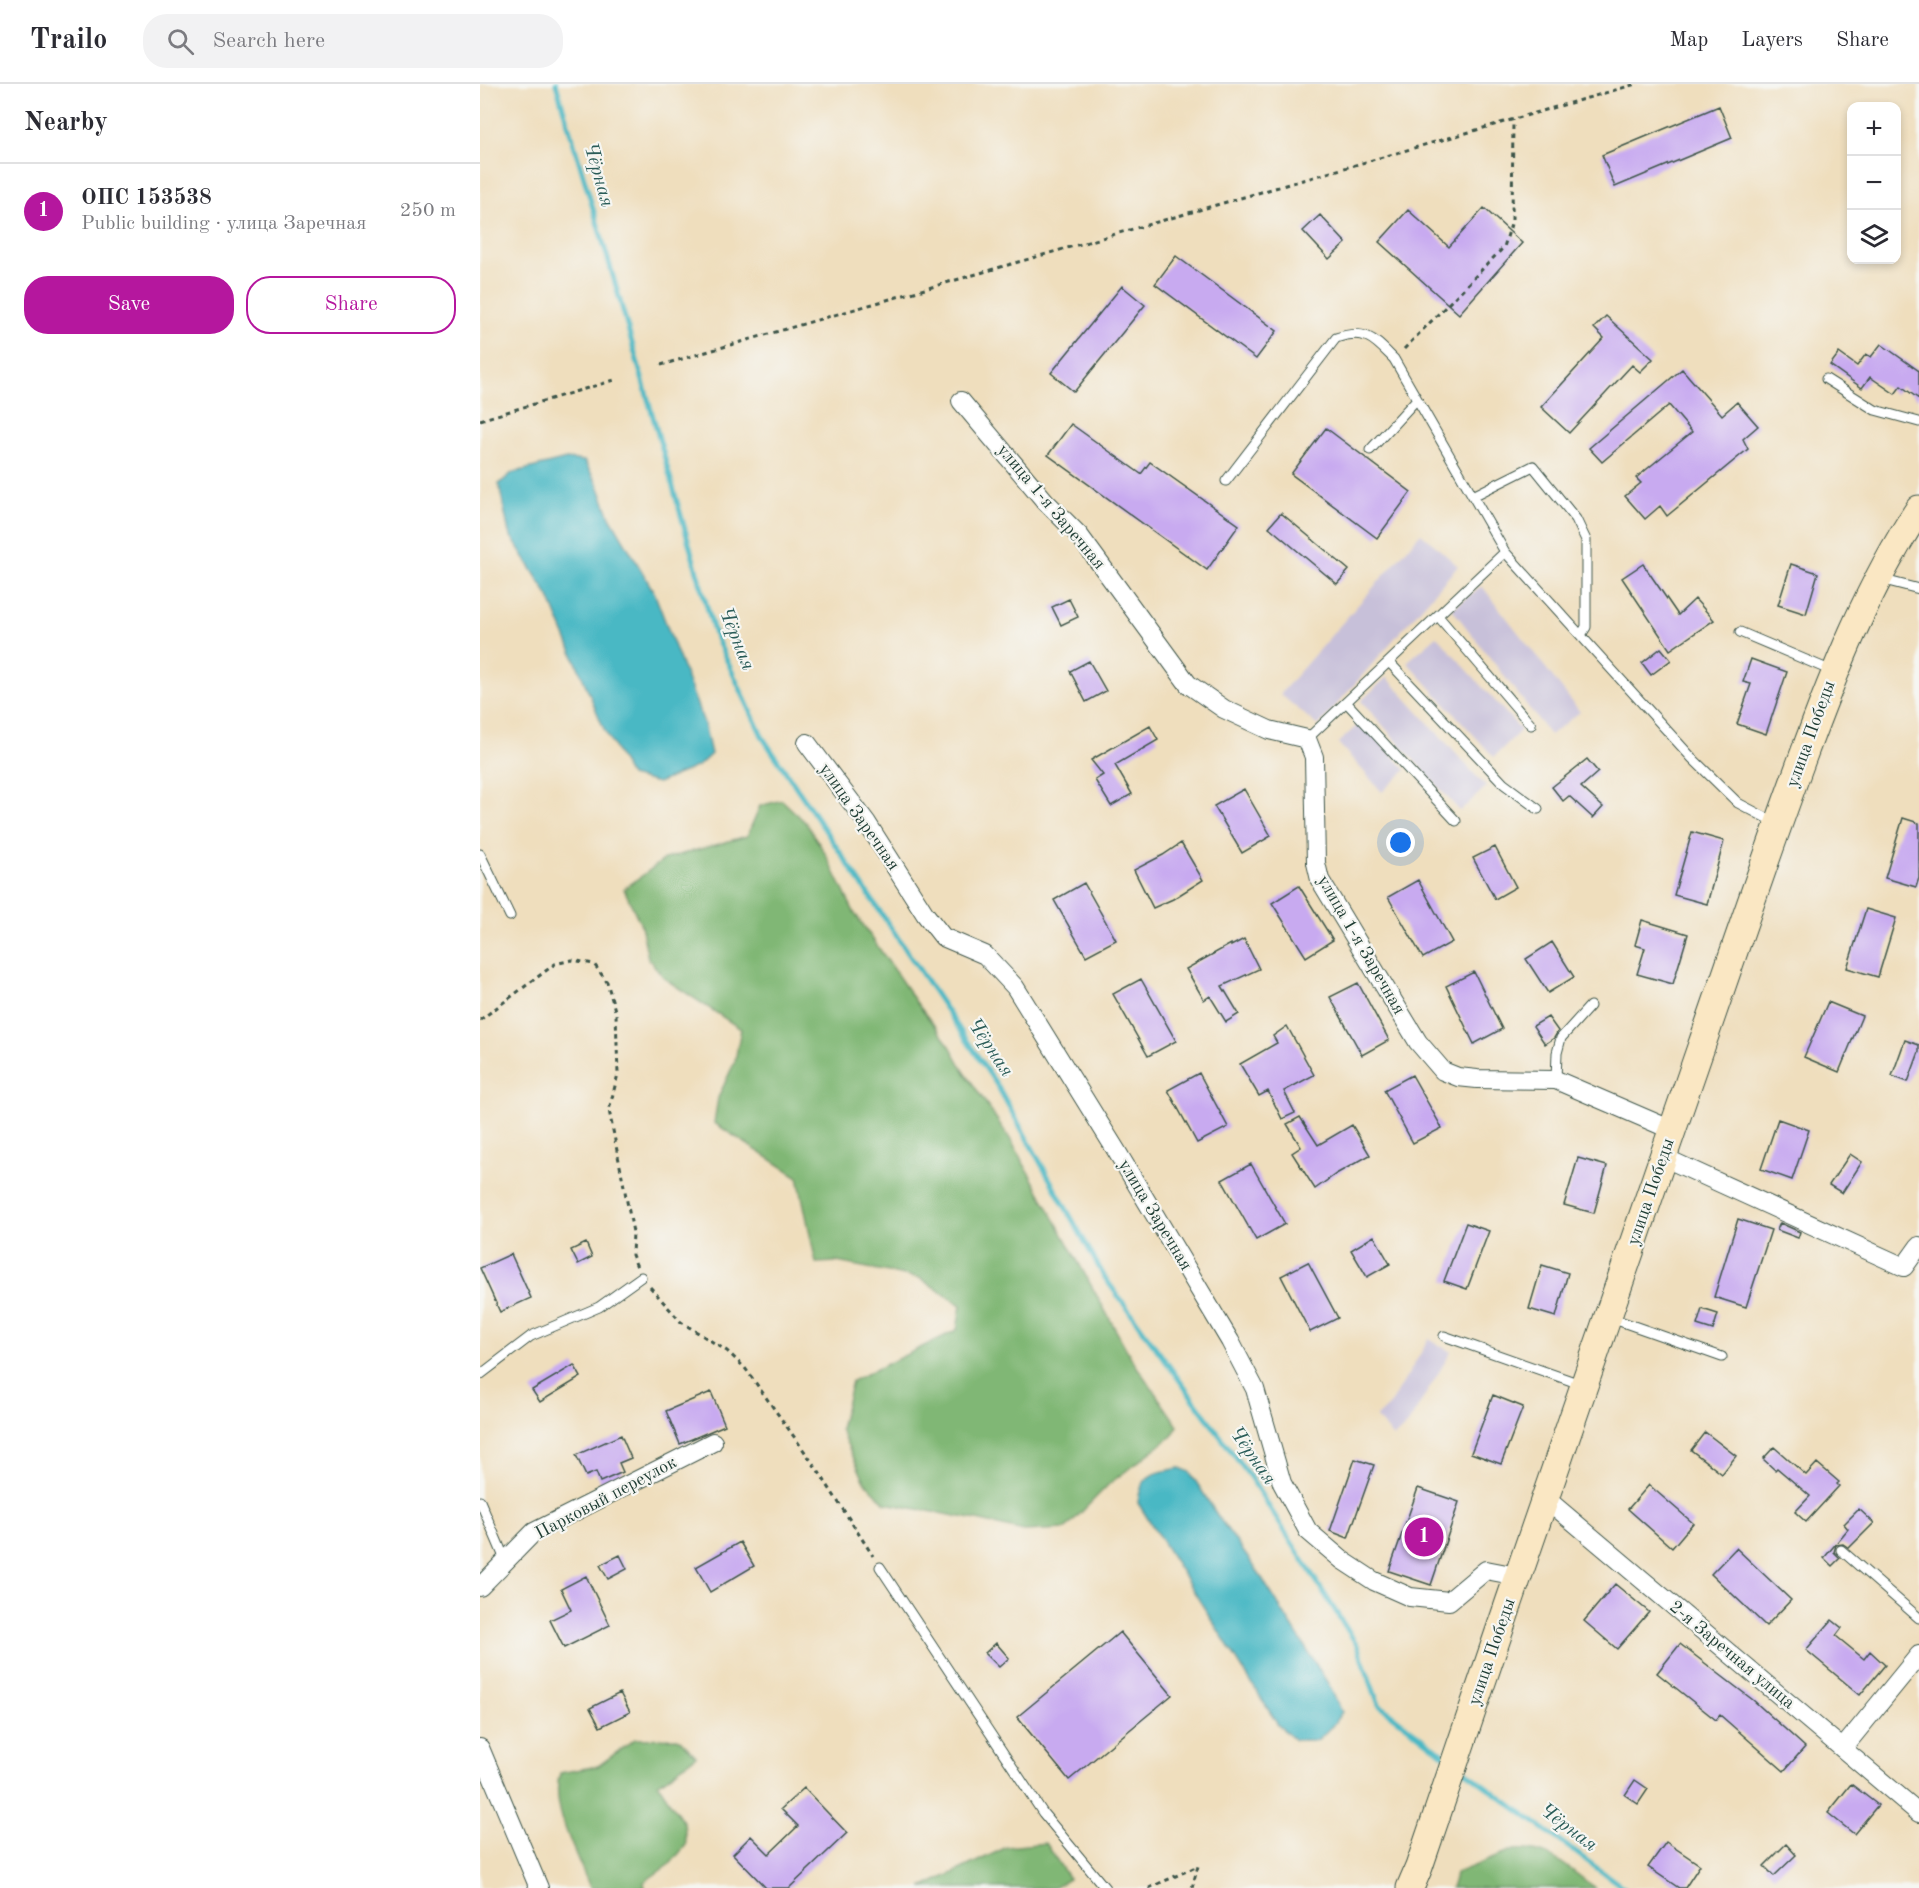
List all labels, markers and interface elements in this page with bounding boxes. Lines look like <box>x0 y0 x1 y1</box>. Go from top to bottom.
search box <box>143 14 563 68</box>
icon: search <box>164 25 197 58</box>
text: Trailo <box>30 27 107 55</box>
text: Search here <box>212 30 325 52</box>
text: Map <box>1669 30 1708 51</box>
text: Layers <box>1741 30 1803 51</box>
text: Share <box>1836 30 1889 51</box>
map controls <box>1847 102 1901 264</box>
button: + <box>1847 102 1901 156</box>
text: Nearby <box>24 110 108 136</box>
water label: Чёрная <box>579 140 617 210</box>
button: − <box>1847 156 1901 210</box>
text: ОПС 153538 <box>81 187 212 209</box>
text: 1 <box>38 201 49 221</box>
text: 250 m <box>400 201 456 221</box>
button: layers <box>1847 210 1901 264</box>
text: Public building · улица Заречная <box>81 214 367 234</box>
button: Save <box>24 276 234 334</box>
button: Share <box>246 276 456 334</box>
street label: улица 1-я Заречная <box>994 441 1108 573</box>
water label: Чёрная <box>714 605 758 674</box>
street label: улица Победы <box>1783 678 1839 790</box>
street label: улица Заречная <box>816 760 902 874</box>
your location <box>1386 828 1415 857</box>
street label: улица 1-я Заречная <box>1314 872 1408 1018</box>
water label: Чёрная <box>963 1015 1017 1081</box>
street label: улица Победы <box>1624 1136 1678 1248</box>
street label: улица Заречная <box>1115 1156 1195 1274</box>
water label: Чёрная <box>1225 1423 1279 1489</box>
street label: Парковый переулок <box>532 1453 680 1543</box>
pin: 1 <box>1404 1514 1444 1560</box>
street label: улица Победы <box>1465 1596 1519 1708</box>
street label: 2-я Заречная улица <box>1666 1598 1798 1713</box>
water label: Чёрная <box>1535 1800 1601 1856</box>

